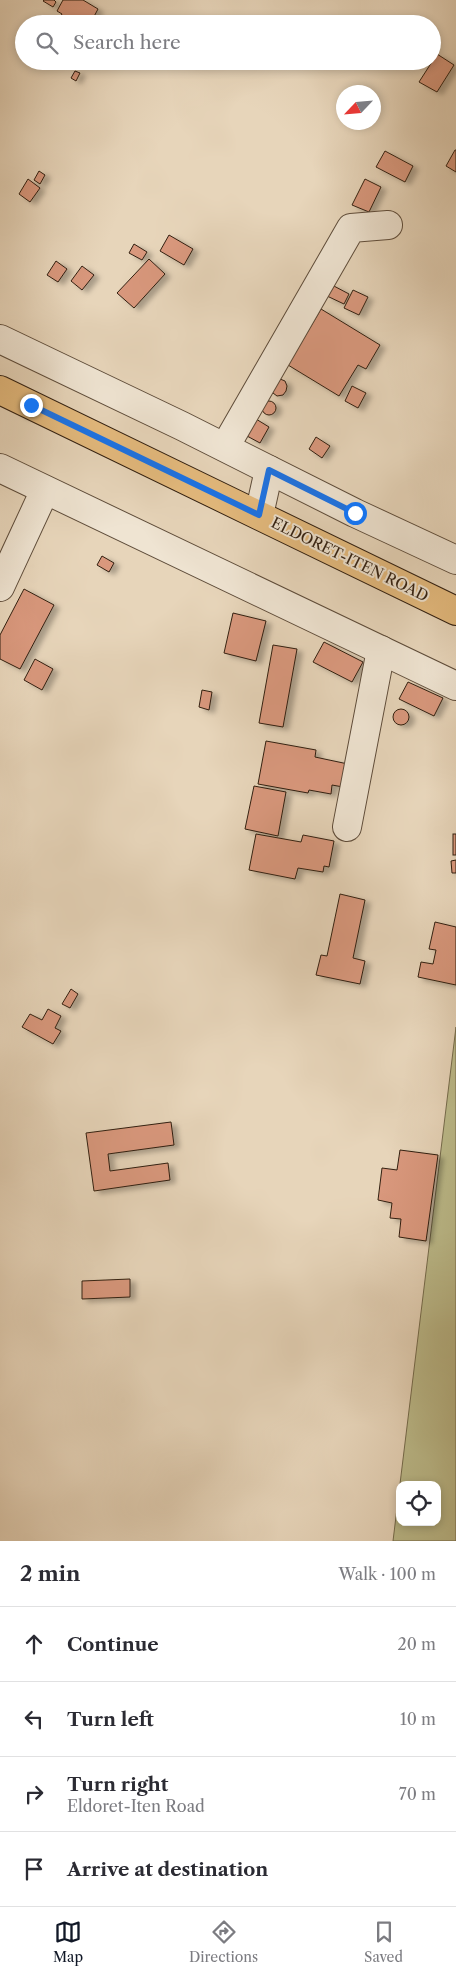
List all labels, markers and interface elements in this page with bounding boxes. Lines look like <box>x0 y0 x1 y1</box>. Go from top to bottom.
search box <box>15 15 441 70</box>
icon: search <box>33 29 61 57</box>
text: Search here <box>73 31 181 54</box>
north arrow <box>336 85 381 130</box>
route end <box>20 394 43 417</box>
route start <box>344 502 367 525</box>
street label: ELDORET-ITEN ROAD <box>268 513 432 605</box>
map controls <box>396 1481 441 1526</box>
button: locate <box>396 1481 441 1526</box>
text: 2 min <box>20 1561 80 1586</box>
text: Walk · 100 m <box>339 1564 436 1584</box>
icon: ahead <box>20 1630 48 1658</box>
text: Continue <box>67 1633 159 1656</box>
text: 20 m <box>397 1634 436 1654</box>
icon: left <box>20 1705 48 1733</box>
text: Turn left <box>67 1708 154 1731</box>
text: 10 m <box>400 1709 436 1729</box>
text: Turn right <box>67 1773 168 1796</box>
icon: right <box>20 1780 48 1808</box>
text: 70 m <box>399 1784 436 1804</box>
text: Eldoret-Iten Road <box>67 1796 205 1816</box>
icon: arrive <box>20 1855 48 1883</box>
text: Arrive at destination <box>67 1858 268 1881</box>
tab: Map <box>53 1918 83 1966</box>
tab: Directions <box>189 1918 258 1966</box>
tab: Saved <box>364 1918 403 1966</box>

